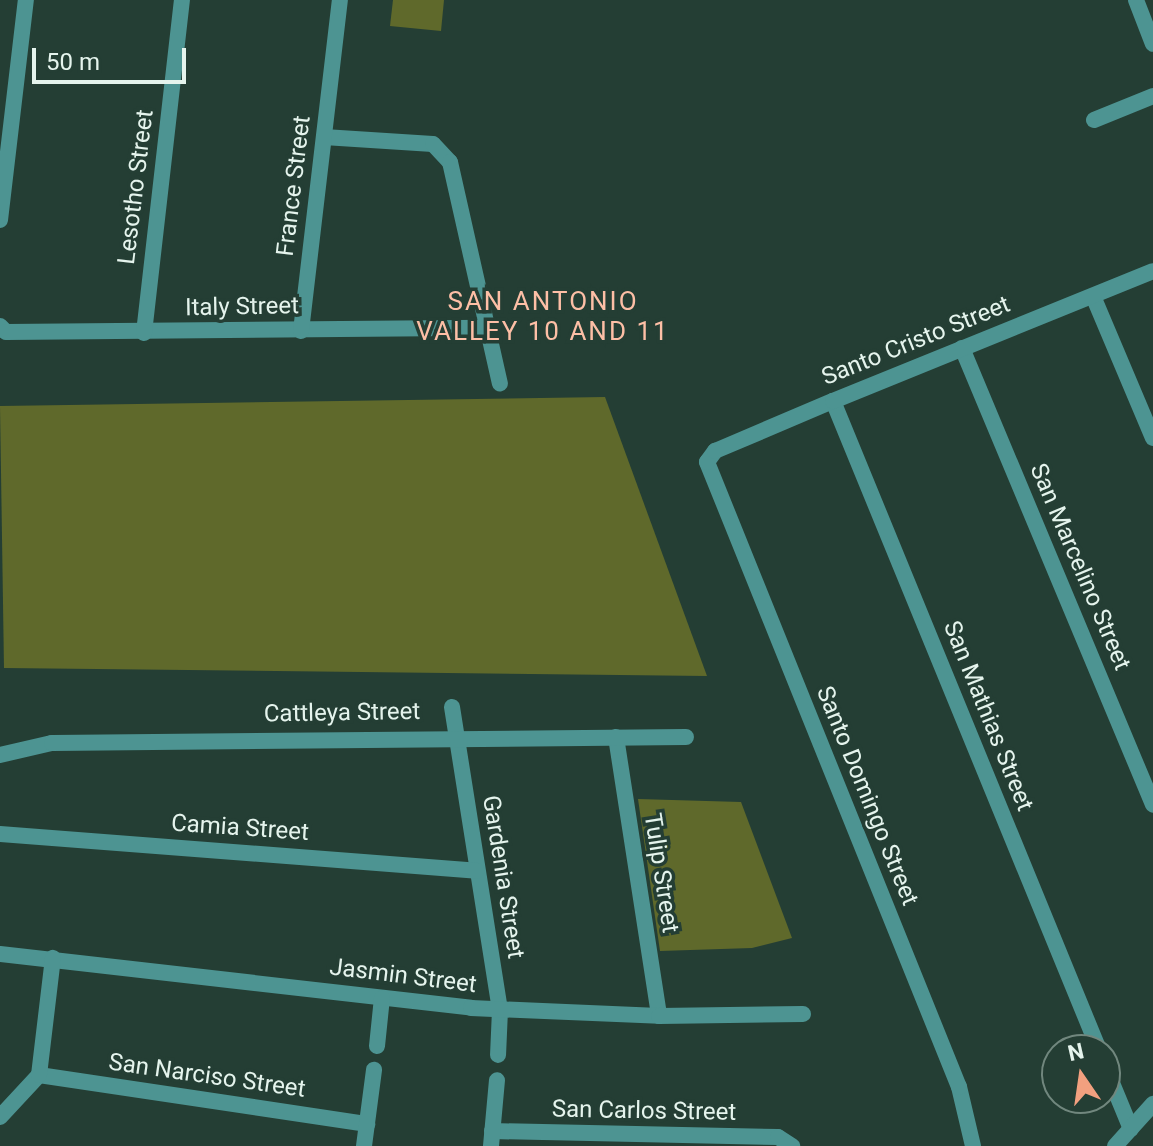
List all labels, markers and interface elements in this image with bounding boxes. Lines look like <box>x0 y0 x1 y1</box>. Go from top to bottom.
scale bar <box>36 32 190 82</box>
text: 50 m <box>46 48 100 76</box>
street label: Lesotho Street <box>112 108 160 266</box>
street label: France Street <box>271 114 317 258</box>
district label: SAN ANTONIO VALLEY 10 AND 11 <box>416 286 670 348</box>
street label: Santo Cristo Street <box>818 290 1014 392</box>
street label: Italy Street <box>185 292 299 322</box>
street label: San Marcelino Street <box>1023 459 1137 675</box>
street label: San Mathias Street <box>937 617 1039 815</box>
street label: Santo Domingo Street <box>810 682 924 910</box>
street label: Cattleya Street <box>264 697 420 729</box>
street label: Gardenia Street <box>476 793 530 961</box>
street label: Camia Street <box>170 809 310 847</box>
street label: Tulip Street <box>637 811 685 935</box>
street label: Jasmin Street <box>328 953 478 999</box>
north arrow <box>1041 1034 1121 1114</box>
text: N <box>1066 1038 1086 1066</box>
street label: San Narciso Street <box>107 1048 307 1104</box>
street label: San Carlos Street <box>552 1095 736 1127</box>

